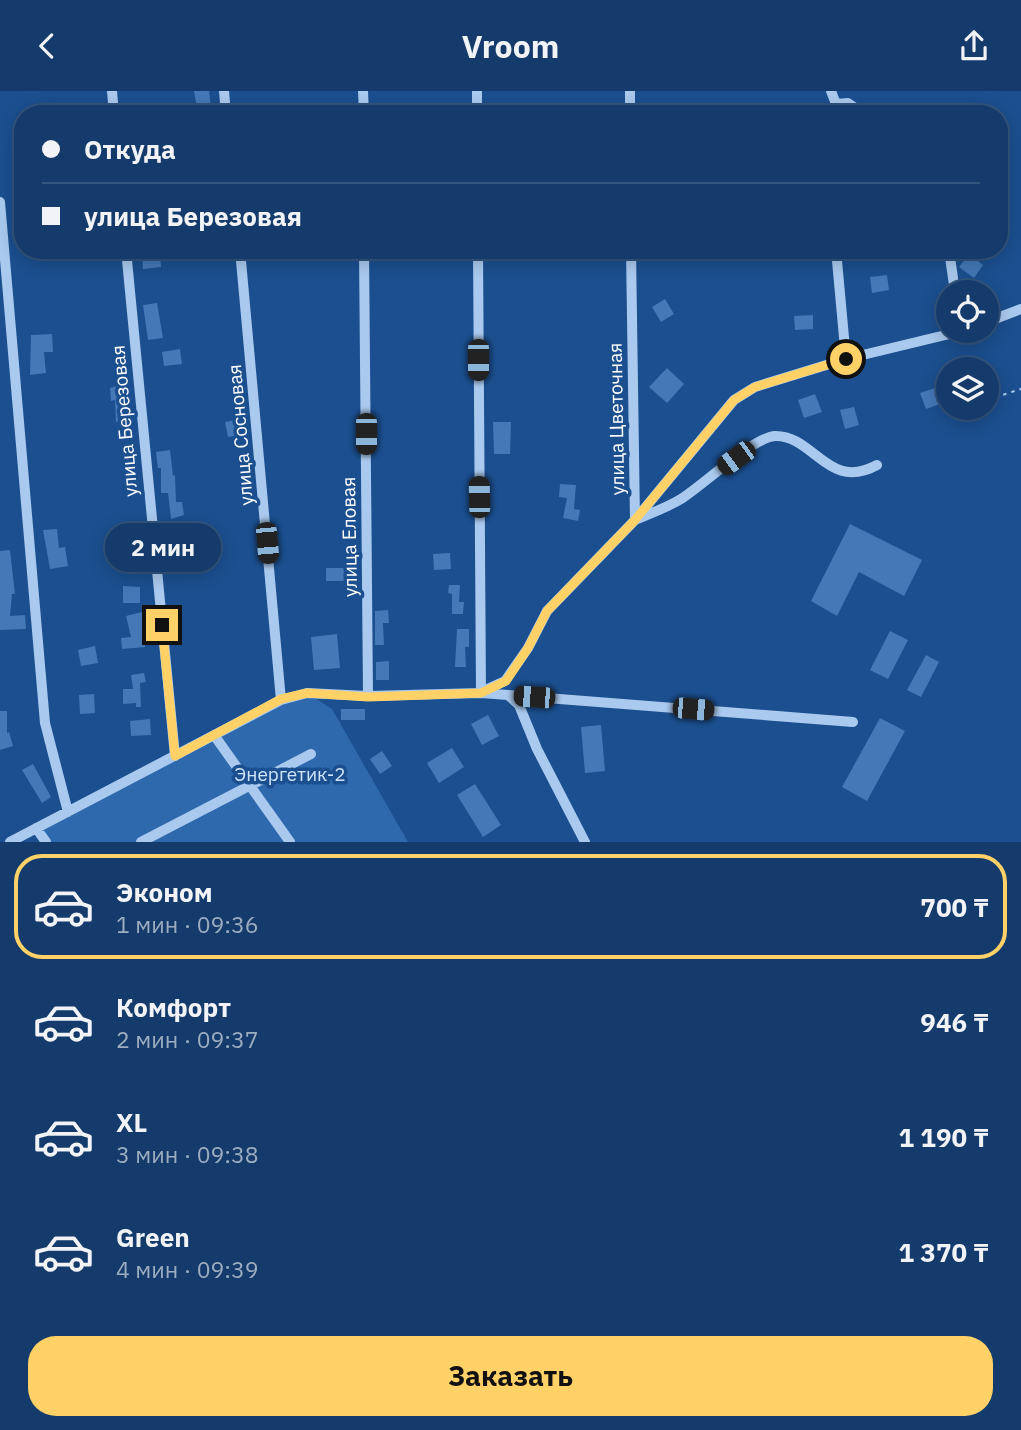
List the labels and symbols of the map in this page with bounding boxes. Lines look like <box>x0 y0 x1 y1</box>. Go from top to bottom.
car <box>468 339 489 381</box>
street label: улица Цветочная <box>603 342 629 496</box>
route start <box>830 343 862 375</box>
street label: улица Березовая <box>105 344 143 498</box>
street label: улица Сосновая <box>222 363 258 507</box>
car <box>356 413 377 455</box>
car <box>713 437 760 479</box>
car <box>469 476 490 518</box>
street label: улица Еловая <box>336 477 362 597</box>
car <box>255 521 280 565</box>
callout: 2 мин <box>104 524 220 573</box>
route end <box>146 609 178 641</box>
car <box>513 685 556 709</box>
car <box>672 697 715 721</box>
park label: Энергетик-2 <box>234 762 346 786</box>

